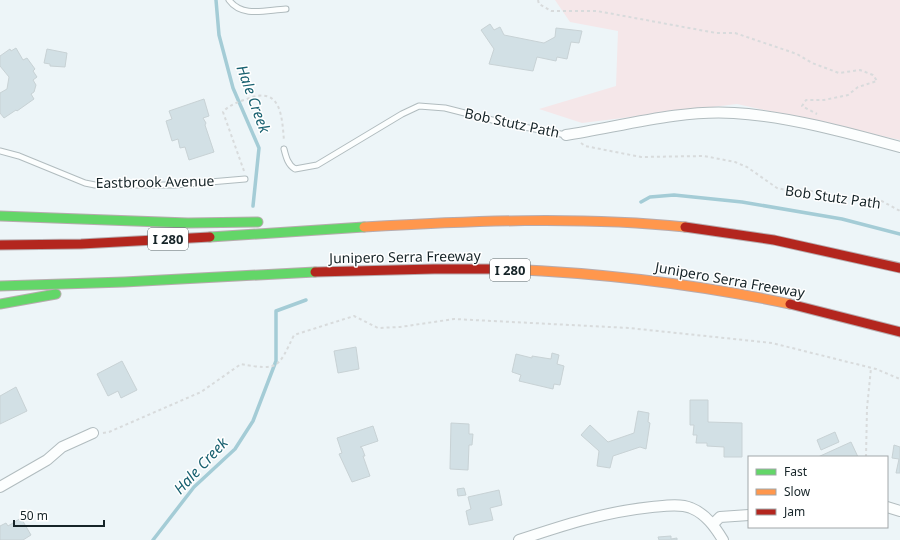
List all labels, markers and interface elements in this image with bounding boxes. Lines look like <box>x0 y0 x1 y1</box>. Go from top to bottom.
water label: Hale Creek <box>232 62 276 136</box>
street label: Bob Stutz Path <box>463 103 561 142</box>
street label: Eastbrook Avenue <box>95 171 215 192</box>
street label: Bob Stutz Path <box>784 180 882 213</box>
road number: I 280 <box>148 228 188 250</box>
street label: Junipero Serra Freeway <box>327 246 482 267</box>
street label: Junipero Serra Freeway <box>652 257 807 302</box>
road number: I 280 <box>490 259 530 281</box>
water label: Hale Creek <box>169 432 232 498</box>
legend <box>748 456 888 528</box>
text: Fast <box>784 463 808 480</box>
text: Slow <box>784 483 811 500</box>
scale bar <box>14 502 104 528</box>
text: Jam <box>783 503 805 520</box>
text: 50 m <box>20 507 48 524</box>

